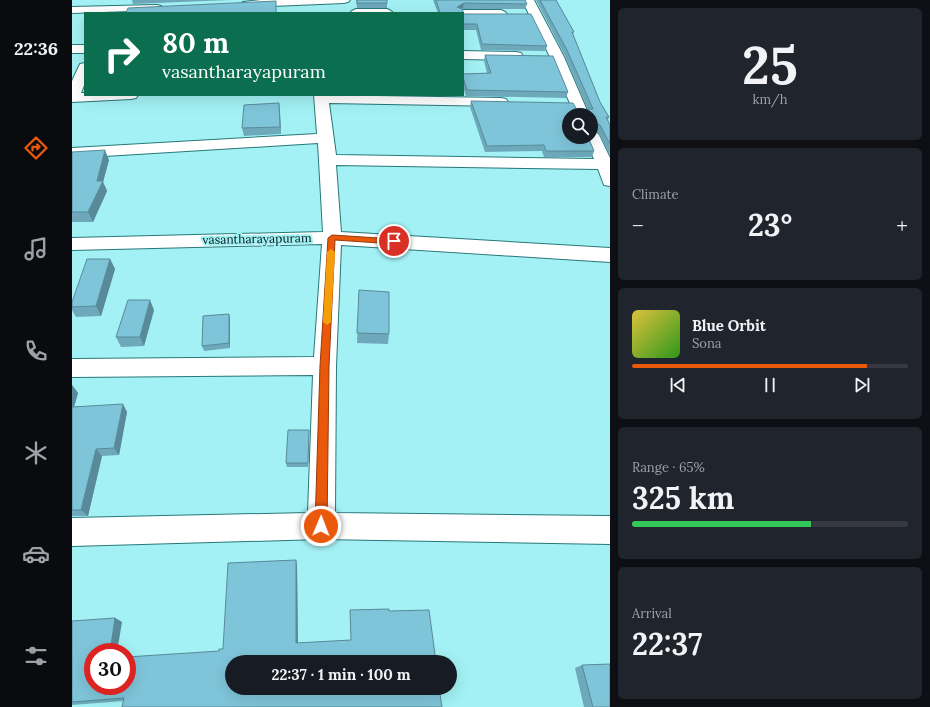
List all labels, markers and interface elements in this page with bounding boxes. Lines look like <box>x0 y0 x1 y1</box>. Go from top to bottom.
text: 80 m <box>162 25 229 61</box>
icon: right <box>96 28 148 80</box>
text: 25 <box>742 32 798 98</box>
text: 22:36 <box>14 37 58 60</box>
text: vasantharayapuram <box>162 60 326 83</box>
text: km/h <box>752 91 788 108</box>
map controls <box>562 108 598 144</box>
button: search <box>562 108 598 144</box>
icon: directions <box>22 134 50 162</box>
text: Climate <box>632 186 679 203</box>
text: 23° <box>748 206 792 244</box>
text: − <box>632 211 644 239</box>
text: + <box>896 211 908 239</box>
pin <box>377 224 411 258</box>
street label: vasantharayapuram <box>202 230 312 247</box>
icon: arrive <box>383 230 405 252</box>
icon: music <box>22 235 50 263</box>
text: Blue Orbit <box>692 316 766 335</box>
text: Sona <box>692 335 722 352</box>
icon: phone <box>22 337 50 365</box>
icon: previous <box>667 374 689 396</box>
icon: pause <box>759 374 781 396</box>
icon: next <box>851 374 873 396</box>
icon: climate <box>22 439 50 467</box>
text: Range · 65% <box>632 459 705 476</box>
text: 325 km <box>632 479 734 517</box>
position arrow <box>300 505 342 547</box>
icon: car <box>22 540 50 568</box>
text: Arrival <box>632 605 672 622</box>
text: 22:37 <box>632 625 702 663</box>
icon: filters <box>22 642 50 670</box>
speed limit sign: 30 <box>84 643 136 695</box>
text: 22:37 · 1 min · 100 m <box>272 665 410 684</box>

